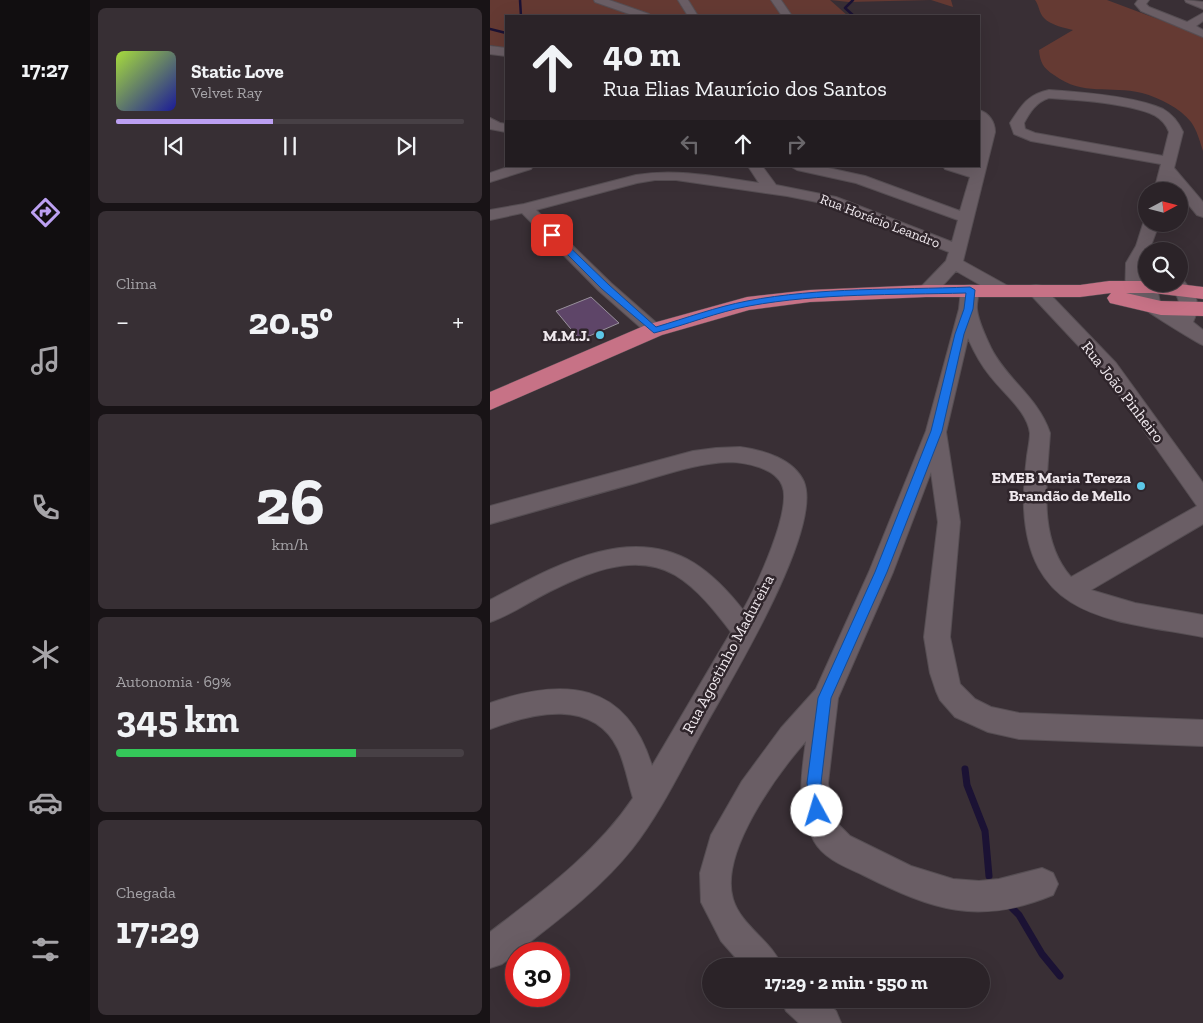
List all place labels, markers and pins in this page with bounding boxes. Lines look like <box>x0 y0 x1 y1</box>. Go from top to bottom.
pin <box>531 214 573 256</box>
place label: M.M.J. <box>543 326 590 345</box>
marker: M.M.J. <box>594 329 606 341</box>
place label: EMEB Maria Tereza Brandão de Mello <box>991 468 1132 505</box>
marker: EMEB Maria Tereza Brandão de Mello <box>1135 480 1147 492</box>

